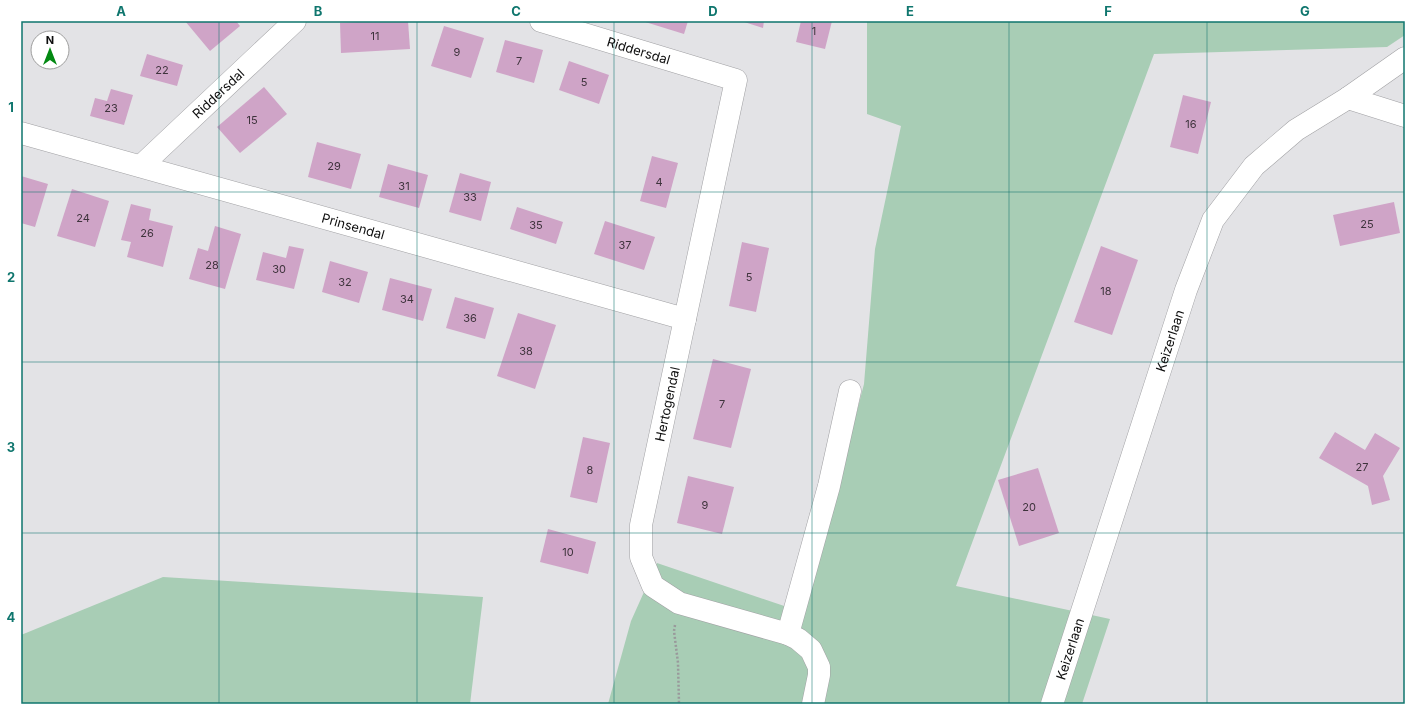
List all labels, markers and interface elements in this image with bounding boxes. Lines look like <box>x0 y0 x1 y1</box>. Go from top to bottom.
text: A <box>116 3 126 19</box>
text: B <box>314 3 323 19</box>
text: C <box>511 3 521 19</box>
text: D <box>708 3 718 19</box>
text: E <box>906 3 914 19</box>
text: F <box>1104 3 1112 19</box>
text: G <box>1300 3 1310 19</box>
house number: 1 <box>812 24 816 38</box>
house number: 11 <box>371 29 379 43</box>
north arrow <box>30 30 70 70</box>
text: N <box>46 33 54 47</box>
street label: Riddersdal <box>605 33 672 68</box>
house number: 9 <box>454 45 461 59</box>
house number: 7 <box>516 54 522 68</box>
house number: 22 <box>155 63 169 77</box>
street label: Riddersdal <box>189 65 247 122</box>
house number: 5 <box>581 75 588 89</box>
text: 1 <box>8 99 14 115</box>
house number: 23 <box>104 101 118 115</box>
house number: 15 <box>246 113 258 127</box>
house number: 16 <box>1185 117 1197 131</box>
house number: 29 <box>327 159 341 173</box>
house number: 4 <box>655 175 663 189</box>
house number: 31 <box>398 179 410 193</box>
house number: 33 <box>463 190 477 204</box>
street label: Prinsendal <box>320 210 387 243</box>
house number: 24 <box>76 211 90 225</box>
house number: 25 <box>1360 217 1374 231</box>
house number: 35 <box>529 218 543 232</box>
house number: 26 <box>140 226 154 240</box>
house number: 37 <box>618 238 632 252</box>
house number: 28 <box>205 258 219 272</box>
house number: 30 <box>272 262 286 276</box>
text: 2 <box>7 269 15 285</box>
house number: 5 <box>746 270 753 284</box>
house number: 32 <box>338 275 352 289</box>
house number: 18 <box>1100 284 1112 298</box>
house number: 34 <box>400 292 414 306</box>
street label: Keizerlaan <box>1152 308 1187 374</box>
house number: 36 <box>463 311 477 325</box>
house number: 38 <box>519 344 533 358</box>
street label: Hertogendal <box>651 365 683 443</box>
house number: 7 <box>719 397 725 411</box>
text: 3 <box>7 439 15 455</box>
house number: 27 <box>1356 460 1368 474</box>
house number: 8 <box>587 463 594 477</box>
house number: 9 <box>702 498 709 512</box>
house number: 20 <box>1022 500 1036 514</box>
house number: 10 <box>562 545 574 559</box>
text: 4 <box>7 609 16 625</box>
street label: Keizerlaan <box>1052 616 1087 682</box>

